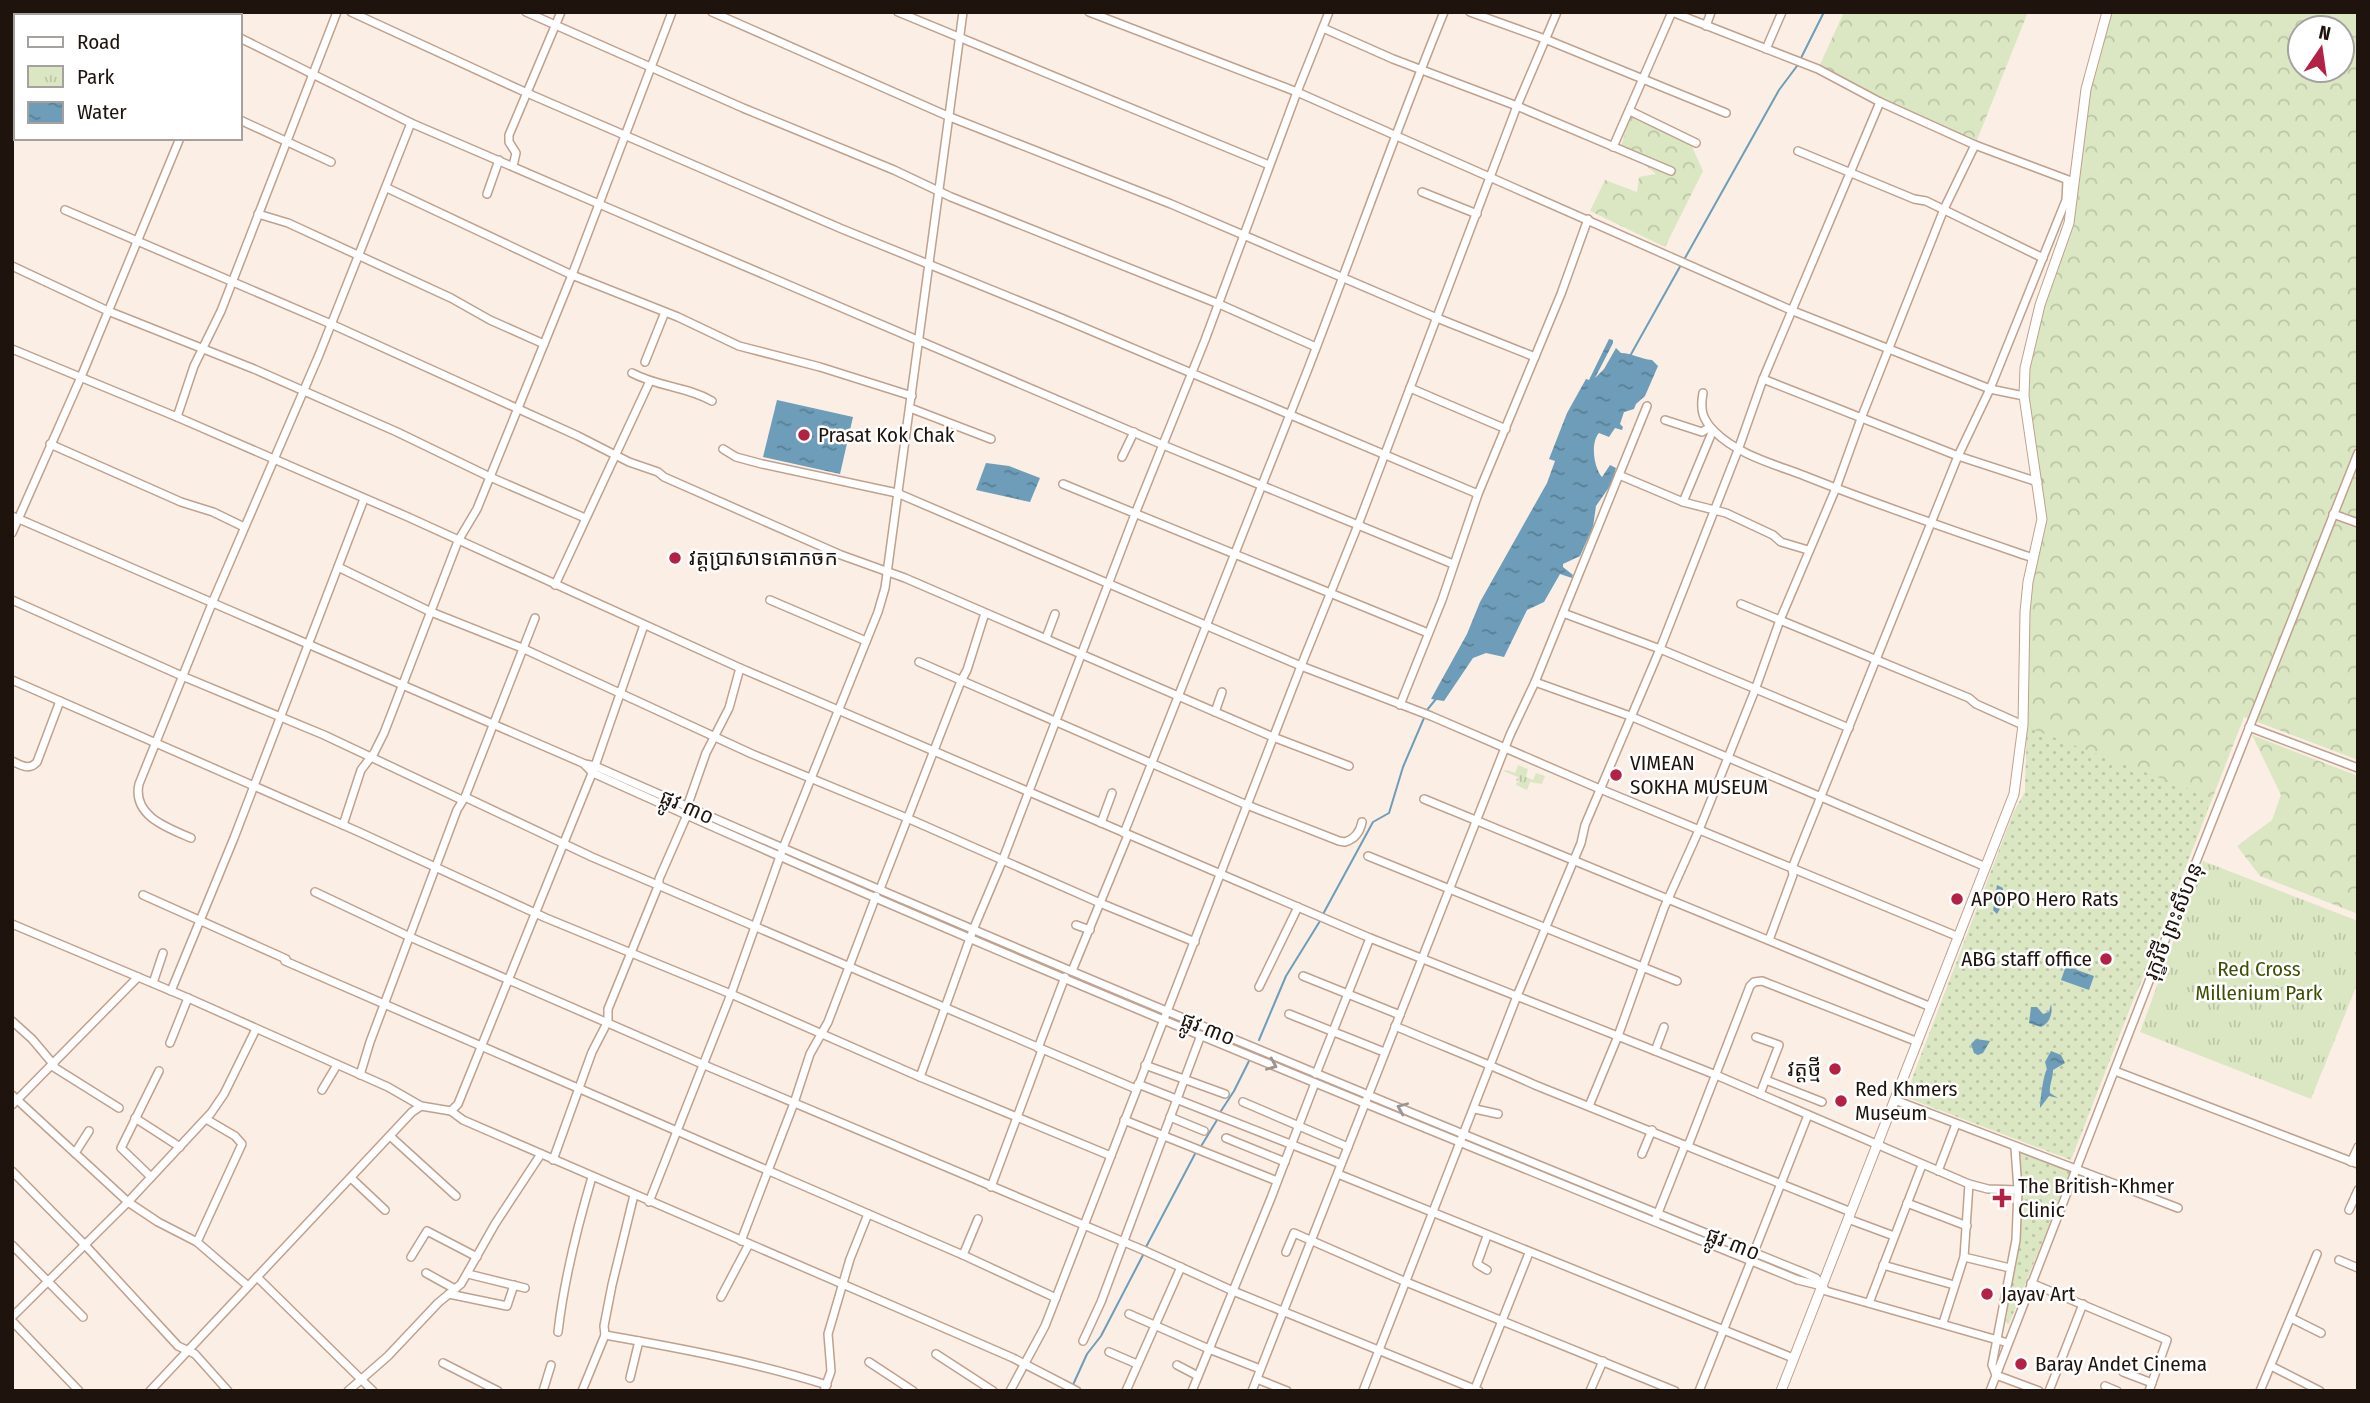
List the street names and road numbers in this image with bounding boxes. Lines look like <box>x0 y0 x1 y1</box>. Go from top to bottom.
street label: ផ្លូវ ៣០ <box>653 784 718 836</box>
street label: រុក្ខវិថី ព្រះសីហនុ <box>2138 858 2209 984</box>
street label: ផ្លូវ ៣០ <box>1175 1006 1239 1057</box>
street label: ផ្លូវ ៣០ <box>1700 1221 1764 1272</box>

